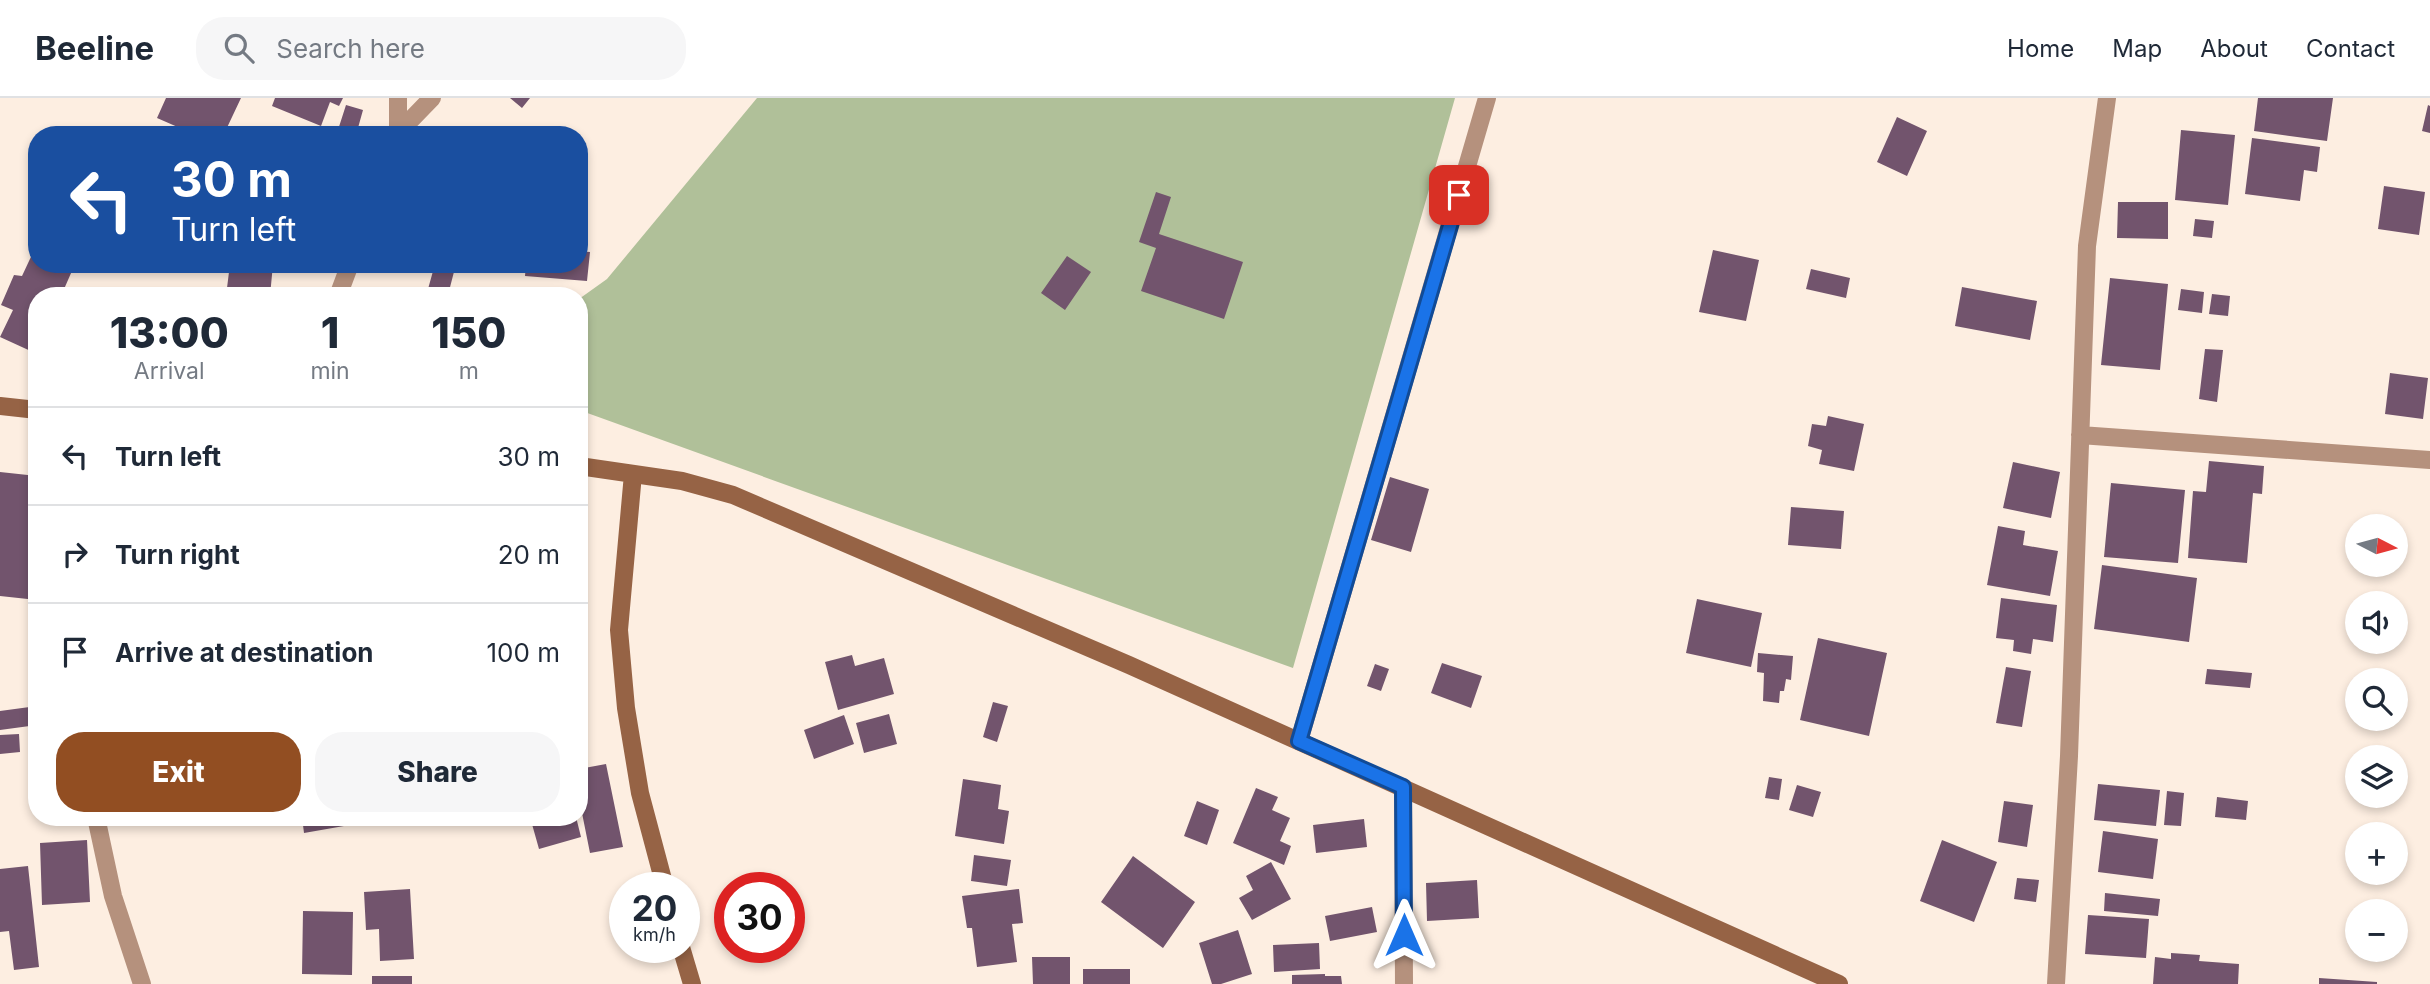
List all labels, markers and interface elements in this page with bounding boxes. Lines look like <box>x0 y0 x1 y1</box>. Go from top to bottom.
search box <box>196 17 686 80</box>
text: Beeline <box>35 28 154 68</box>
icon: search <box>220 29 258 67</box>
text: Search here <box>276 33 425 64</box>
text: Home <box>2007 34 2074 63</box>
text: Map <box>2112 34 2162 63</box>
text: About <box>2200 34 2268 63</box>
text: Contact <box>2306 34 2395 63</box>
text: 30 m <box>171 150 292 209</box>
icon: left <box>56 154 147 245</box>
pin <box>1429 165 1489 225</box>
icon: arrive <box>1440 176 1478 214</box>
text: Turn left <box>171 210 296 249</box>
text: 13:00 <box>110 307 229 358</box>
text: 1 <box>321 307 339 358</box>
text: 150 <box>431 307 506 358</box>
text: Arrival <box>134 357 205 385</box>
text: min <box>310 357 350 385</box>
text: m <box>459 357 479 385</box>
icon: left <box>56 437 94 475</box>
text: Turn left <box>115 441 221 472</box>
text: 30 m <box>497 441 560 472</box>
north arrow <box>2345 514 2408 578</box>
map controls <box>2345 514 2408 962</box>
icon: right <box>56 535 94 573</box>
text: Turn right <box>115 539 240 570</box>
text: 20 m <box>498 539 560 570</box>
button: sound <box>2345 591 2408 654</box>
icon: arrive <box>56 633 94 671</box>
text: Arrive at destination <box>115 637 374 668</box>
text: 100 m <box>487 637 560 668</box>
button: search <box>2345 668 2408 731</box>
button: Exit <box>56 732 301 812</box>
button: Share <box>315 732 560 812</box>
button: layers <box>2345 745 2408 808</box>
button: + <box>2345 822 2408 885</box>
speed limit sign: 30 <box>714 872 805 963</box>
text: 20 <box>632 887 677 929</box>
position arrow <box>1367 898 1441 972</box>
button: − <box>2345 899 2408 962</box>
text: km/h <box>633 924 676 945</box>

